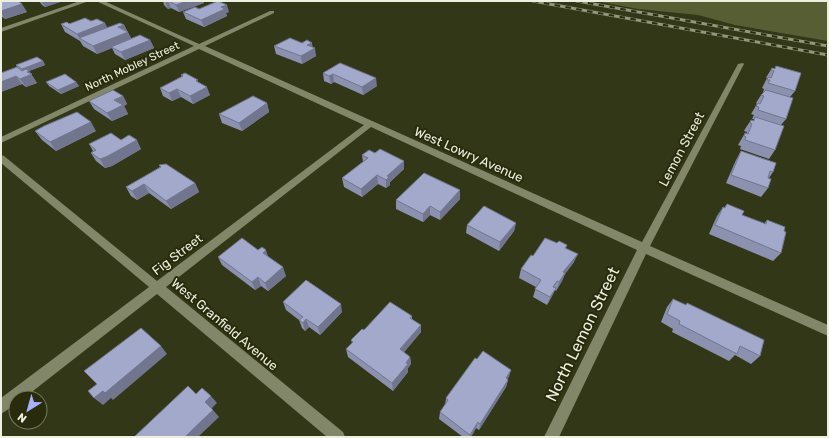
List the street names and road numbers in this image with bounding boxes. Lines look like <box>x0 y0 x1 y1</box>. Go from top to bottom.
street label: North Mobley Street <box>83 39 182 94</box>
street label: Lemon Street <box>656 109 707 189</box>
street label: West Lowry Avenue <box>412 124 525 185</box>
street label: Fig Street <box>149 231 206 279</box>
street label: North Lemon Street <box>542 264 623 405</box>
street label: West Granfield Avenue <box>168 275 281 373</box>

